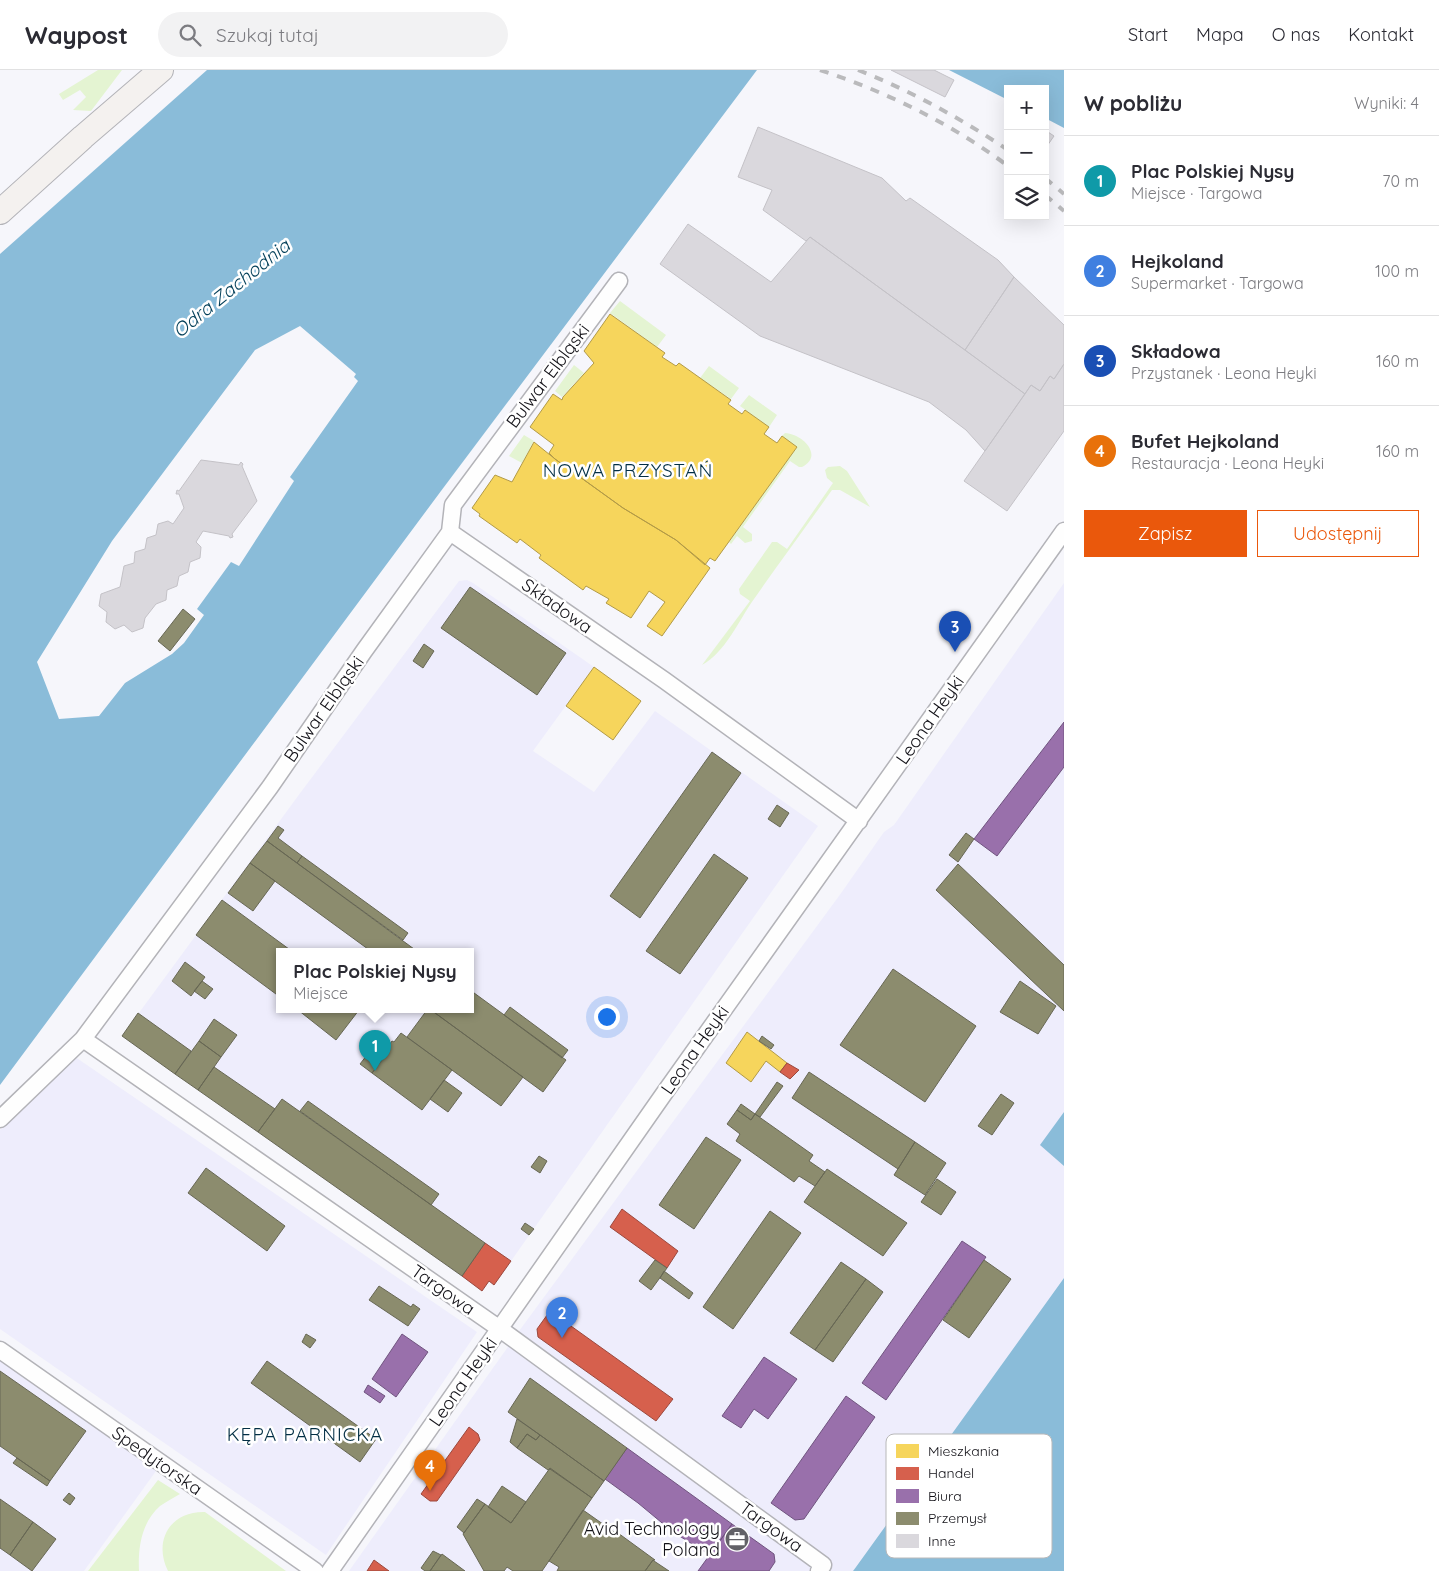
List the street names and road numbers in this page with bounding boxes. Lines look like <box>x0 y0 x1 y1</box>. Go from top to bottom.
street label: Bulwar Elbląski <box>501 319 594 432</box>
street label: Składowa <box>517 573 597 638</box>
street label: Bulwar Elbląski <box>278 651 369 766</box>
street label: Leona Heyki <box>890 671 969 769</box>
street label: Leona Heyki <box>655 1001 734 1099</box>
street label: Targowa <box>407 1259 480 1320</box>
street label: Leona Heyki <box>423 1333 502 1431</box>
street label: Spedytorska <box>108 1421 207 1500</box>
street label: Targowa <box>735 1496 808 1557</box>

